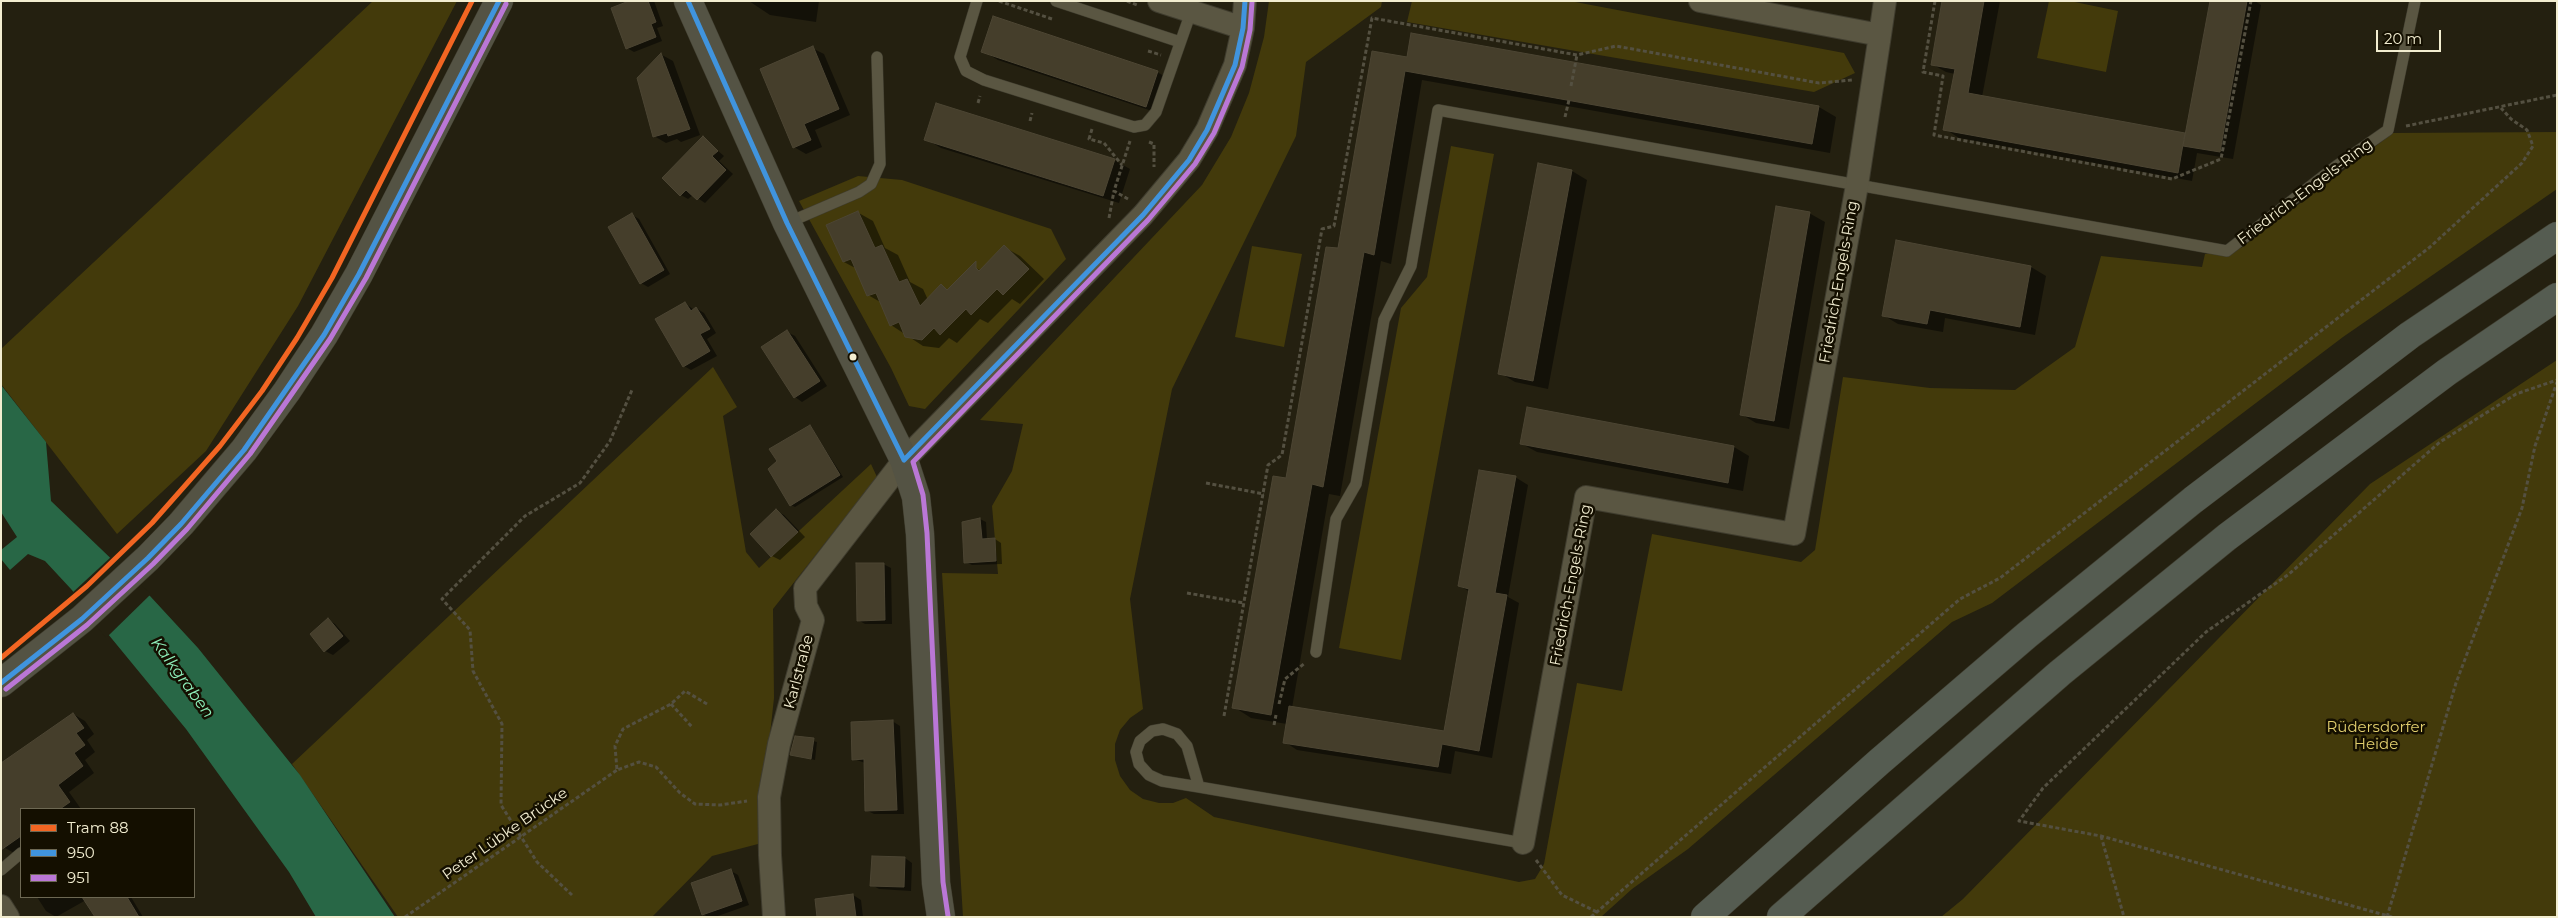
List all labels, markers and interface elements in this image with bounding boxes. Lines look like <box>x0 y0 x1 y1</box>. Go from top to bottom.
scale bar <box>2378 20 2443 52</box>
text: 20 m <box>2384 29 2422 48</box>
street label: Friedrich-Engels-Ring <box>2234 135 2376 249</box>
street label: Friedrich-Engels-Ring <box>1816 199 1862 365</box>
unlabelled marker <box>848 352 858 362</box>
street label: Friedrich-Engels-Ring <box>1546 503 1596 667</box>
street label: Karlstraße <box>780 633 818 711</box>
water label: Kalkgraben <box>146 634 218 722</box>
park label: Rüdersdorfer Heide <box>2326 719 2426 754</box>
street label: Peter Lübke Brücke <box>439 784 571 884</box>
legend <box>20 808 195 898</box>
text: Tram 88 <box>67 818 129 837</box>
text: 950 <box>67 843 95 862</box>
text: 951 <box>67 868 90 887</box>

